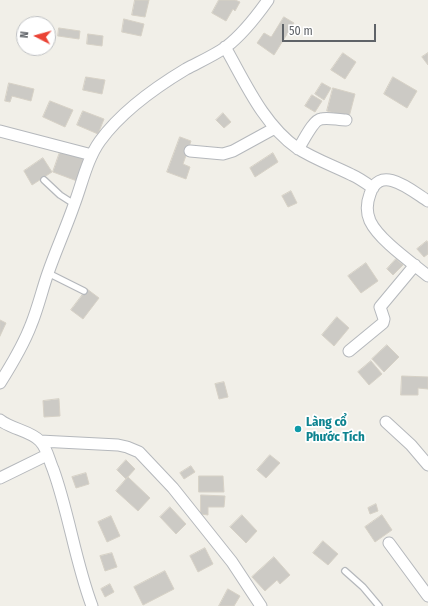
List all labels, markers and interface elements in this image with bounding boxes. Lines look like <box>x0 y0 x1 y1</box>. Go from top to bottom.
north arrow <box>16 16 56 56</box>
scale bar <box>284 16 378 42</box>
text: 50 m <box>289 24 313 38</box>
text: N <box>18 31 31 39</box>
place label: Làng cổ Phước Tích <box>306 414 365 445</box>
marker: Làng cổ Phước Tích <box>293 424 303 434</box>

